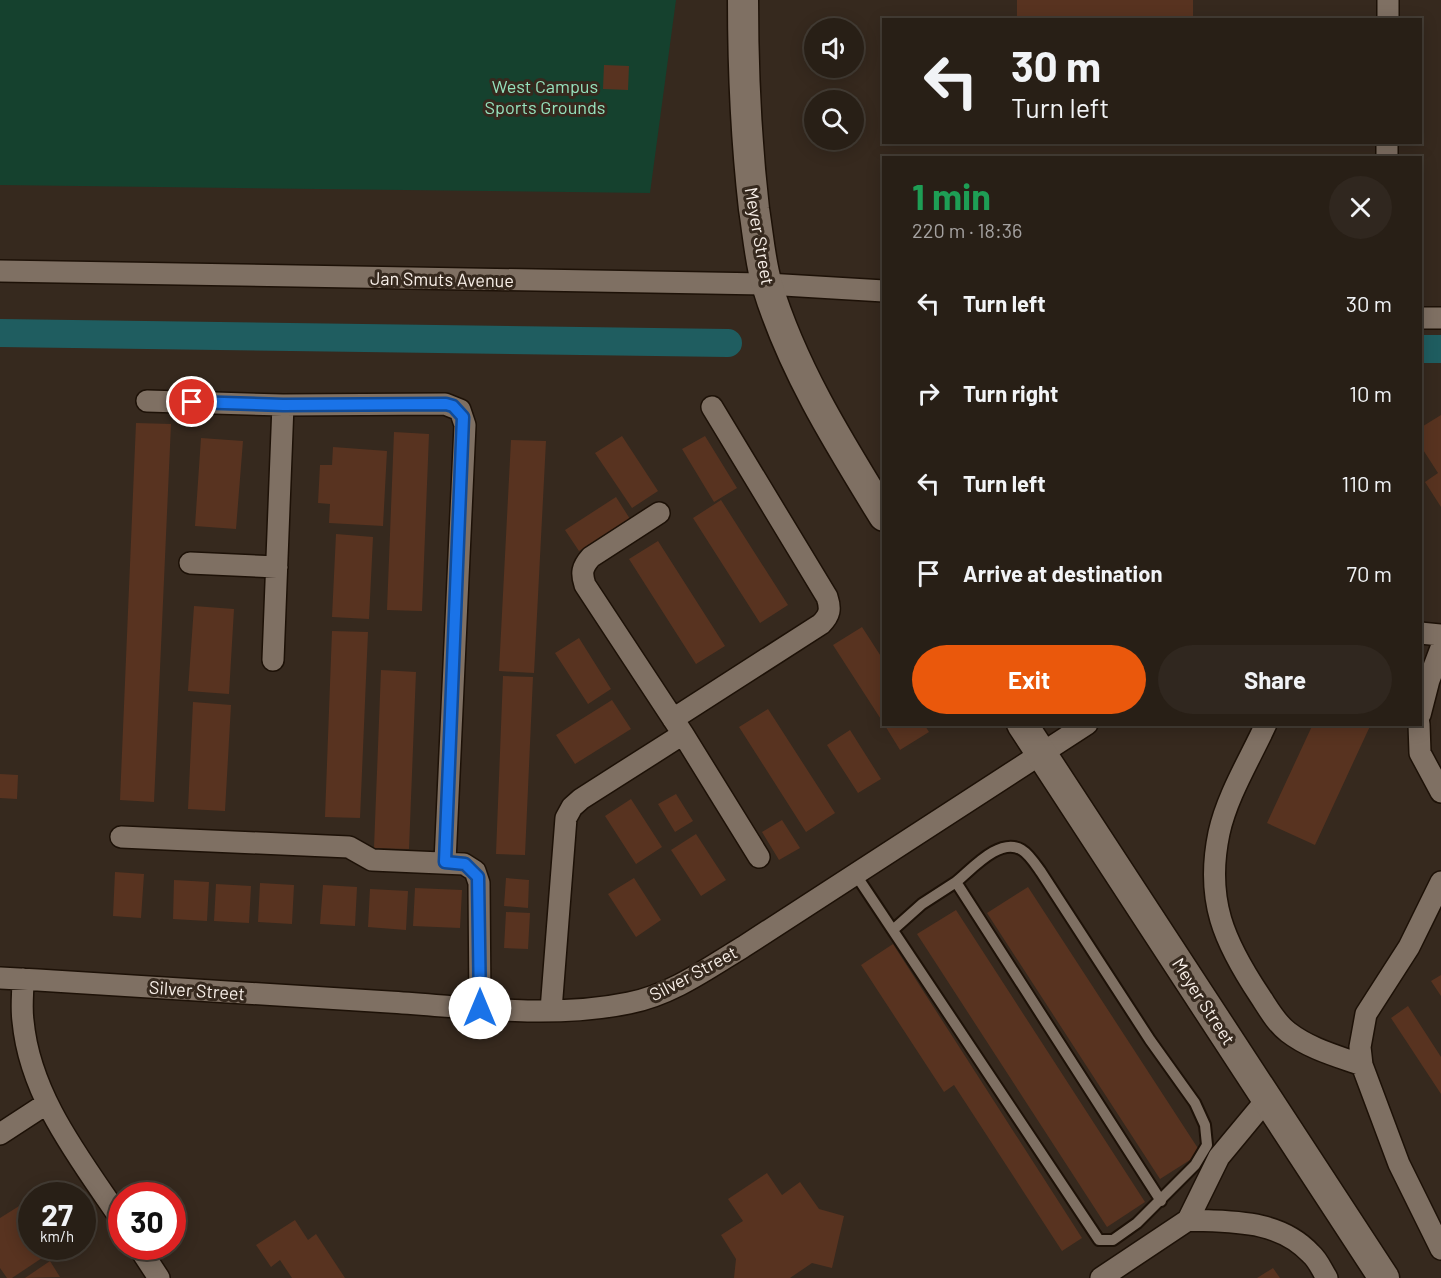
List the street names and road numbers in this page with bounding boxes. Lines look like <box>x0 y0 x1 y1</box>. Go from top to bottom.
street label: Meyer Street <box>741 185 779 287</box>
street label: Jan Smuts Avenue <box>370 267 514 291</box>
street label: Silver Street <box>645 941 741 1005</box>
street label: Meyer Street <box>1168 953 1240 1049</box>
street label: Silver Street <box>148 976 246 1004</box>

